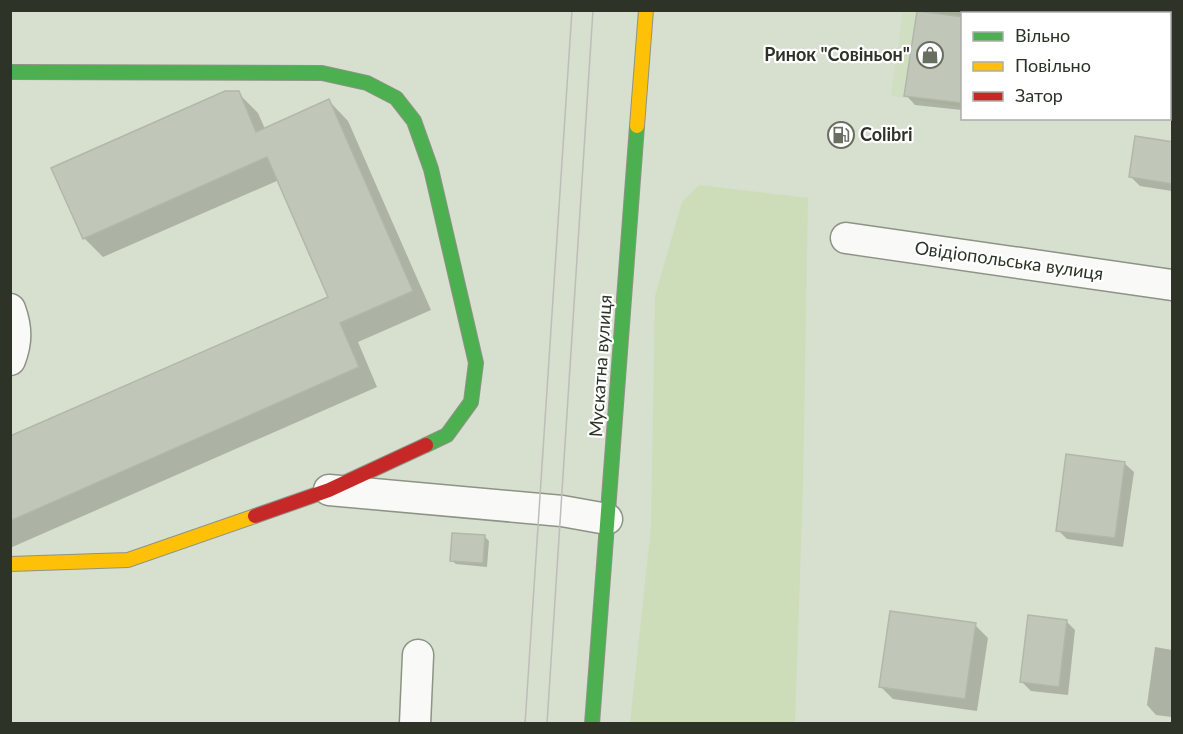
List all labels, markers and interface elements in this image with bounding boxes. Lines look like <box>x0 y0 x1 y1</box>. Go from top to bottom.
legend <box>961 12 1171 120</box>
text: Вільно <box>1015 24 1070 46</box>
shop icon: Ринок "Совіньон" <box>915 40 945 70</box>
place label: Ринок "Совіньон" <box>764 43 910 65</box>
text: Повільно <box>1015 54 1091 76</box>
text: Затор <box>1015 84 1063 106</box>
fuel station icon: Colibri <box>826 120 856 150</box>
place label: Colibri <box>860 123 913 145</box>
street label: Овідіопольська вулиця <box>913 236 1105 284</box>
street label: Мускатна вулиця <box>584 294 616 438</box>

